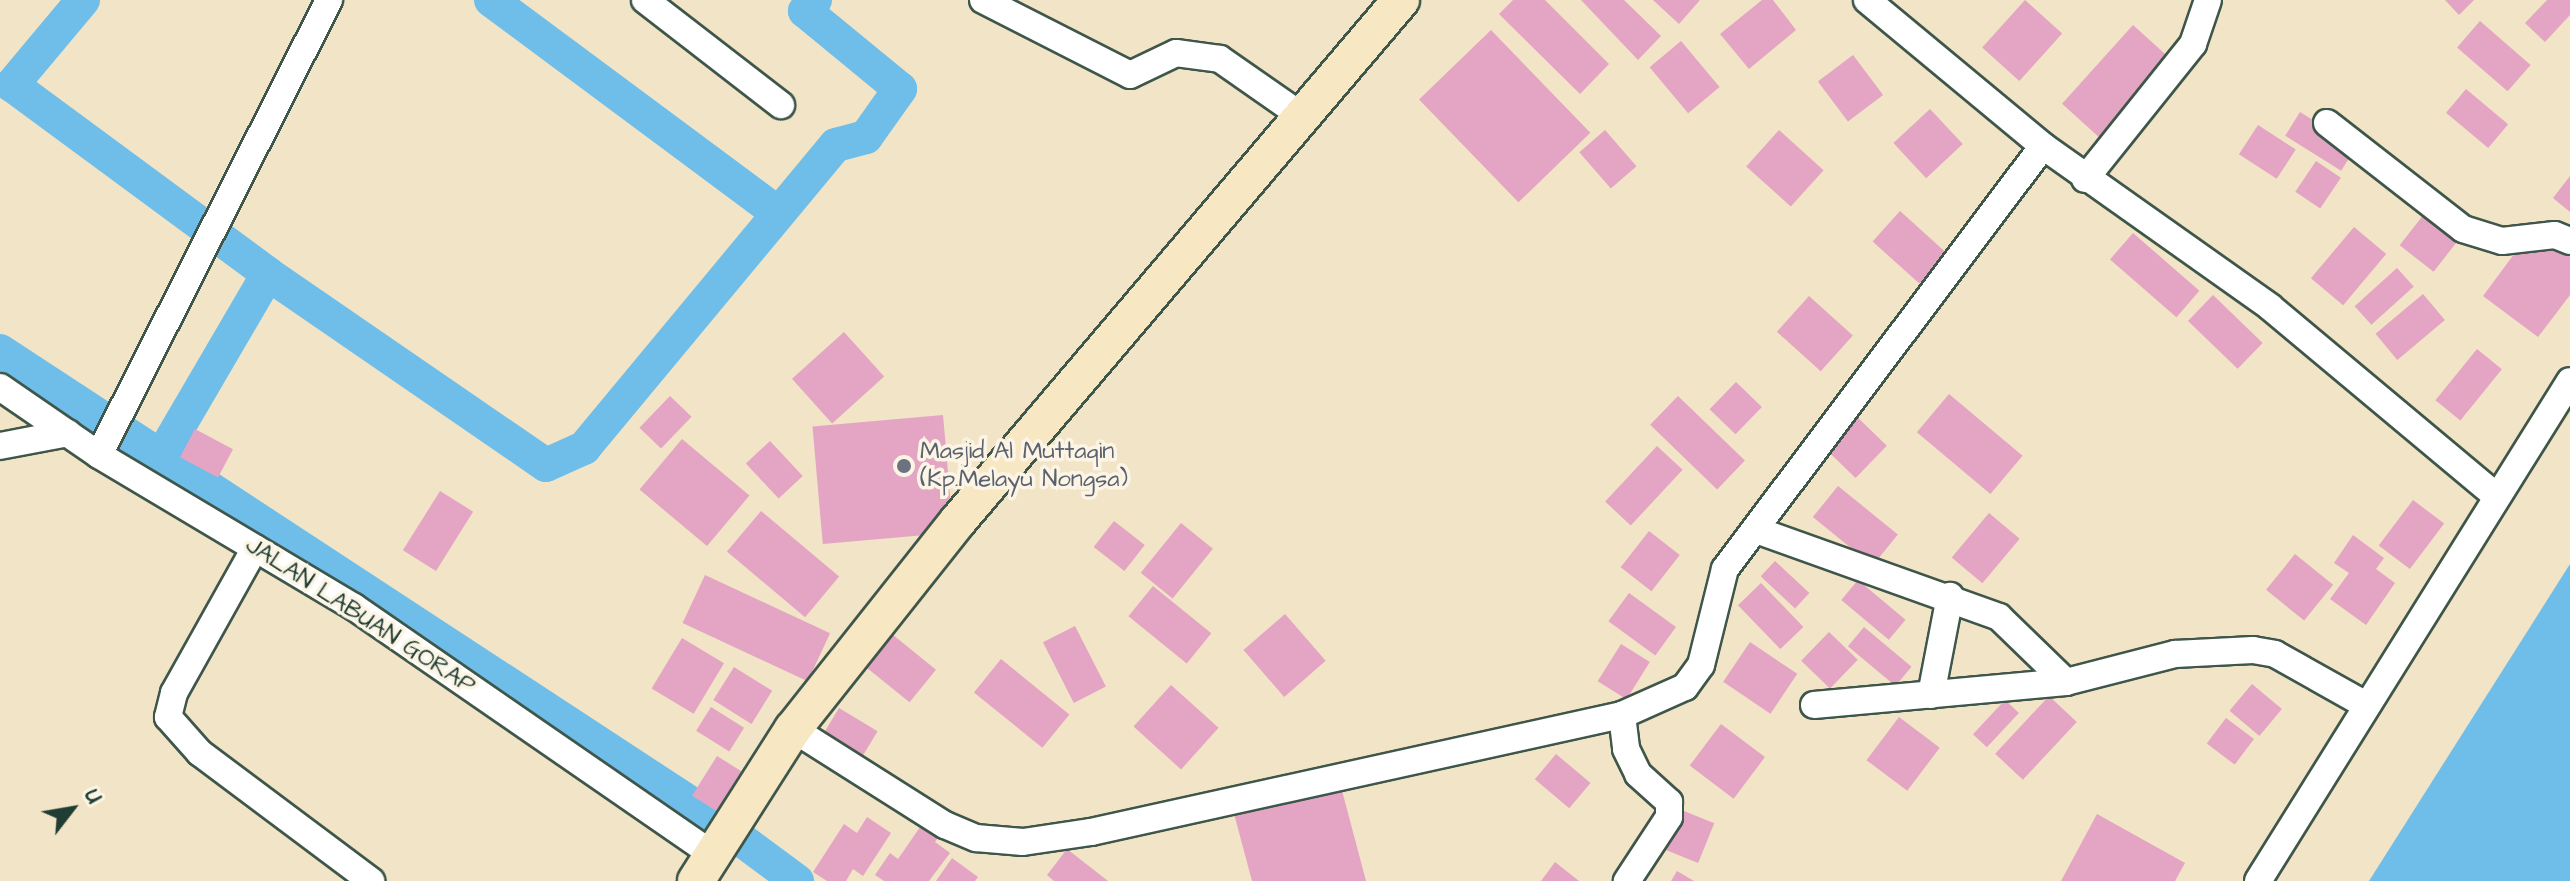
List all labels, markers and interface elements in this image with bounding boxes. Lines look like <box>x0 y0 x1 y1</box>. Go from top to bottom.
place label: Masjid Al Muttaqin (Kp.Melayu Nongsa) <box>920 438 1128 494</box>
marker: Masjid Al Muttaqin (Kp.Melayu Nongsa) <box>895 457 913 475</box>
street label: JALAN LABUAN GORAP <box>240 531 480 701</box>
north arrow <box>32 769 112 849</box>
text: U <box>77 783 109 810</box>

